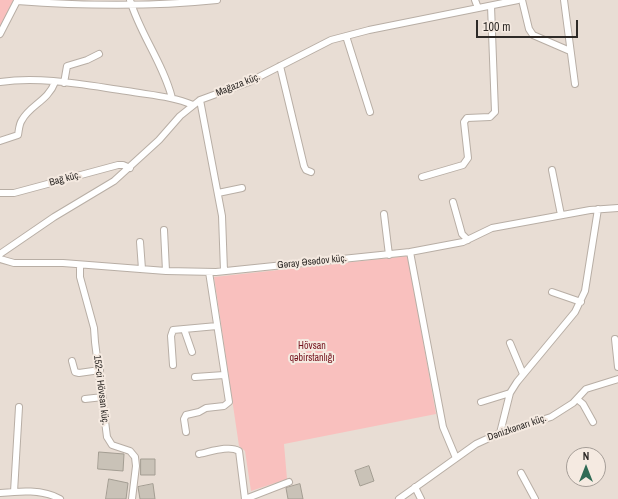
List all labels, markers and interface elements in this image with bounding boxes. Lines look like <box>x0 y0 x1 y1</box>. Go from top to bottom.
scale bar <box>478 12 580 38</box>
text: 100 m <box>483 19 510 35</box>
street label: Mağaza küç. <box>214 71 262 99</box>
street label: Bağ küç. <box>48 169 82 189</box>
street label: Gəray Əsədov küç. <box>277 252 347 272</box>
park label: Hövsan qəbirstanlığı <box>289 340 335 364</box>
street label: 152-ci Hövsan küç. <box>91 354 111 426</box>
street label: Dənizkənarı küç. <box>486 412 548 444</box>
north arrow <box>566 447 606 487</box>
text: N <box>583 449 589 463</box>

